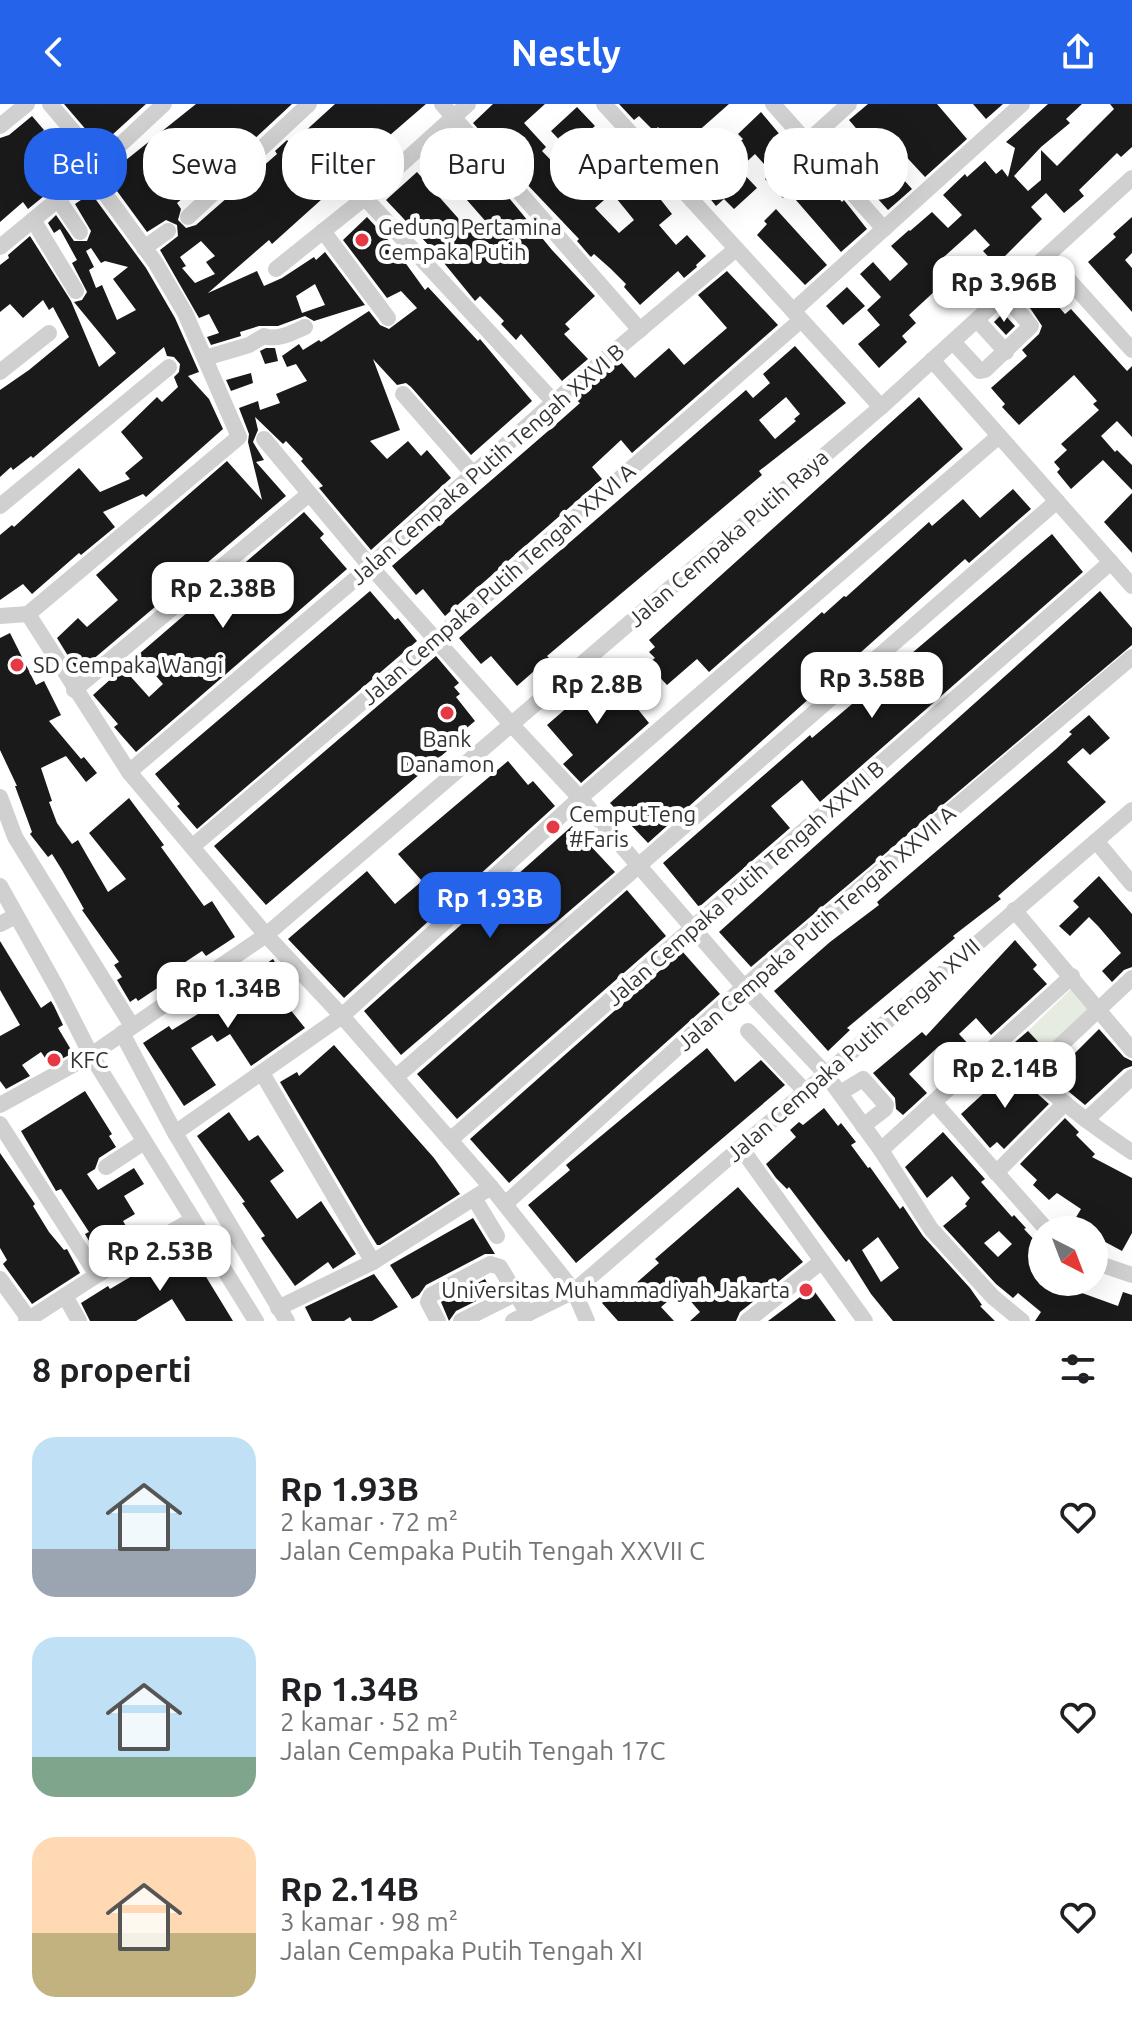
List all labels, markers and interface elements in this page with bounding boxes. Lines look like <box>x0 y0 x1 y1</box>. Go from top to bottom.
icon: back <box>32 30 76 74</box>
icon: share <box>1056 30 1100 74</box>
text: Nestly <box>511 32 621 73</box>
chip: Beli <box>24 128 127 200</box>
chip: Sewa <box>143 128 266 200</box>
chip: Filter <box>282 128 404 200</box>
chip: Baru <box>420 128 534 200</box>
chip: Apartemen <box>550 128 748 200</box>
chip: Rumah <box>764 128 908 200</box>
place label: Gedung Pertamina Cempaka Putih <box>378 214 562 264</box>
marker: Gedung Pertamina Cempaka Putih <box>353 231 371 249</box>
pin: Rp 3.96B <box>921 256 1087 324</box>
text: Rp 3.96B <box>951 267 1057 296</box>
street label: Jalan Cempaka Putih Tengah XXVI B <box>345 338 629 589</box>
street label: Jalan Cempaka Putih Raya <box>622 444 833 631</box>
street label: Jalan Cempaka Putih Tengah XXVI A <box>356 457 640 709</box>
pin: Rp 2.38B <box>140 562 306 630</box>
text: Rp 2.38B <box>170 573 276 602</box>
place label: SD Cempaka Wangi <box>33 652 223 677</box>
pin: Rp 3.58B <box>789 652 955 720</box>
marker: SD Cempaka Wangi <box>8 656 26 674</box>
pin: Rp 2.8B <box>523 658 671 726</box>
text: Rp 3.58B <box>819 663 925 692</box>
text: Rp 2.8B <box>551 669 643 698</box>
marker: Bank Danamon <box>438 704 456 722</box>
place label: Bank Danamon <box>399 726 495 776</box>
street label: Jalan Cempaka Putih Tengah XXVII B <box>601 755 889 1010</box>
street label: Jalan Cempaka Putih Tengah XXVII A <box>671 800 960 1055</box>
place label: CemputTeng #Faris <box>569 801 696 851</box>
marker: CemputTeng #Faris <box>544 818 562 836</box>
pin: Rp 1.93B <box>407 872 573 940</box>
text: Rp 1.93B <box>437 883 543 912</box>
street label: Jalan Cempaka Putih Tengah XVII <box>721 933 984 1166</box>
pin: Rp 1.34B <box>145 962 311 1030</box>
text: Rp 1.34B <box>175 973 281 1002</box>
pin: Rp 2.14B <box>922 1042 1088 1110</box>
place label: KFC <box>70 1047 108 1072</box>
marker: KFC <box>45 1051 63 1069</box>
text: Rp 2.14B <box>952 1053 1058 1082</box>
north arrow <box>1028 1216 1108 1296</box>
map controls <box>1028 1216 1108 1296</box>
pin: Rp 2.53B <box>77 1225 243 1293</box>
text: Rp 2.53B <box>107 1236 213 1265</box>
place label: Universitas Muhammadiyah Jakarta <box>441 1277 790 1302</box>
marker: Universitas Muhammadiyah Jakarta <box>797 1281 815 1299</box>
icon: filters <box>1056 1347 1100 1391</box>
text: 8 properti <box>32 1350 192 1388</box>
icon: home <box>96 1469 192 1565</box>
text: Rp 1.93B <box>280 1469 419 1507</box>
icon: heart <box>1056 1495 1100 1539</box>
text: 2 kamar · 72 m² <box>280 1507 458 1536</box>
text: Jalan Cempaka Putih Tengah XXVII C <box>280 1536 705 1565</box>
icon: home <box>96 1669 192 1765</box>
text: Rp 1.34B <box>280 1669 419 1707</box>
icon: heart <box>1056 1695 1100 1739</box>
text: 2 kamar · 52 m² <box>280 1707 458 1736</box>
text: Jalan Cempaka Putih Tengah 17C <box>280 1736 665 1765</box>
icon: home <box>96 1869 192 1965</box>
text: Rp 2.14B <box>280 1869 419 1907</box>
icon: heart <box>1056 1895 1100 1939</box>
text: 3 kamar · 98 m² <box>280 1907 458 1936</box>
text: Jalan Cempaka Putih Tengah XI <box>280 1936 643 1965</box>

